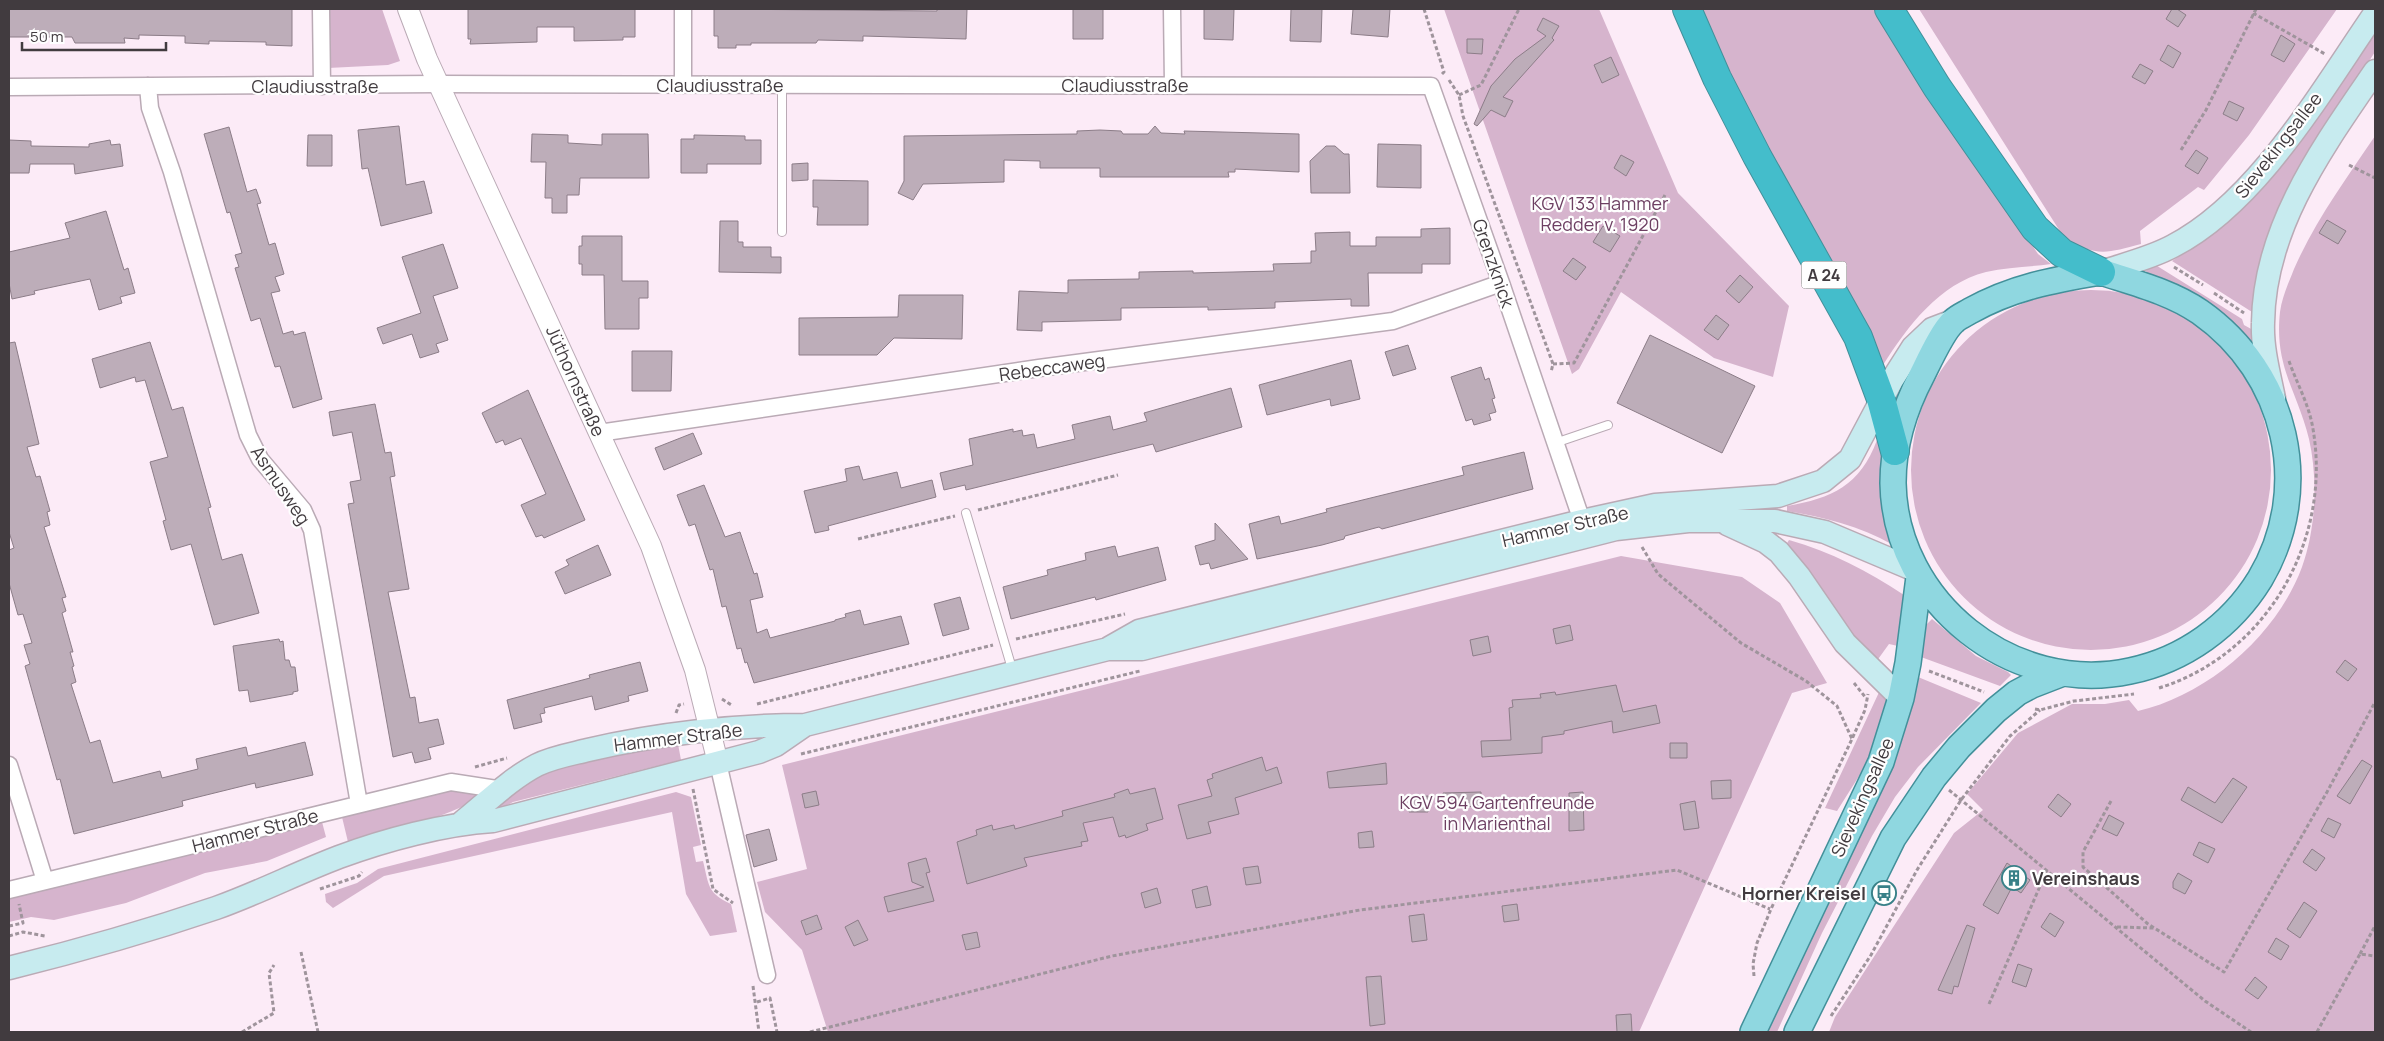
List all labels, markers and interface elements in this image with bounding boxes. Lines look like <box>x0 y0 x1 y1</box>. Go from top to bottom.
scale bar <box>22 20 166 52</box>
text: 50 m <box>30 26 64 47</box>
street label: Claudiusstraße <box>657 73 783 97</box>
street label: Claudiusstraße <box>1062 73 1188 97</box>
street label: Claudiusstraße <box>252 74 378 98</box>
street label: Sievekingsallee <box>2229 87 2327 203</box>
park label: KGV 133 Hammer Redder v. 1920 <box>1531 191 1669 236</box>
street label: Grenzknick <box>1468 216 1521 311</box>
road number: A 24 <box>1802 262 1846 288</box>
street label: Jüthornstraße <box>541 322 611 440</box>
street label: Rebeccaweg <box>997 348 1107 386</box>
street label: Asmusweg <box>246 441 316 529</box>
street label: Hammer Straße <box>1499 500 1631 552</box>
street label: Hammer Straße <box>612 717 744 757</box>
street label: Sievekingsallee <box>1825 734 1899 860</box>
park label: KGV 594 Gartenfreunde in Marienthal <box>1399 790 1595 835</box>
street label: Hammer Straße <box>189 803 321 857</box>
building icon: Vereinshaus <box>2001 865 2027 891</box>
place label: Vereinshaus <box>2032 866 2140 890</box>
bus stop icon: Horner Kreisel <box>1871 880 1897 906</box>
place label: Horner Kreisel <box>1742 881 1866 905</box>

